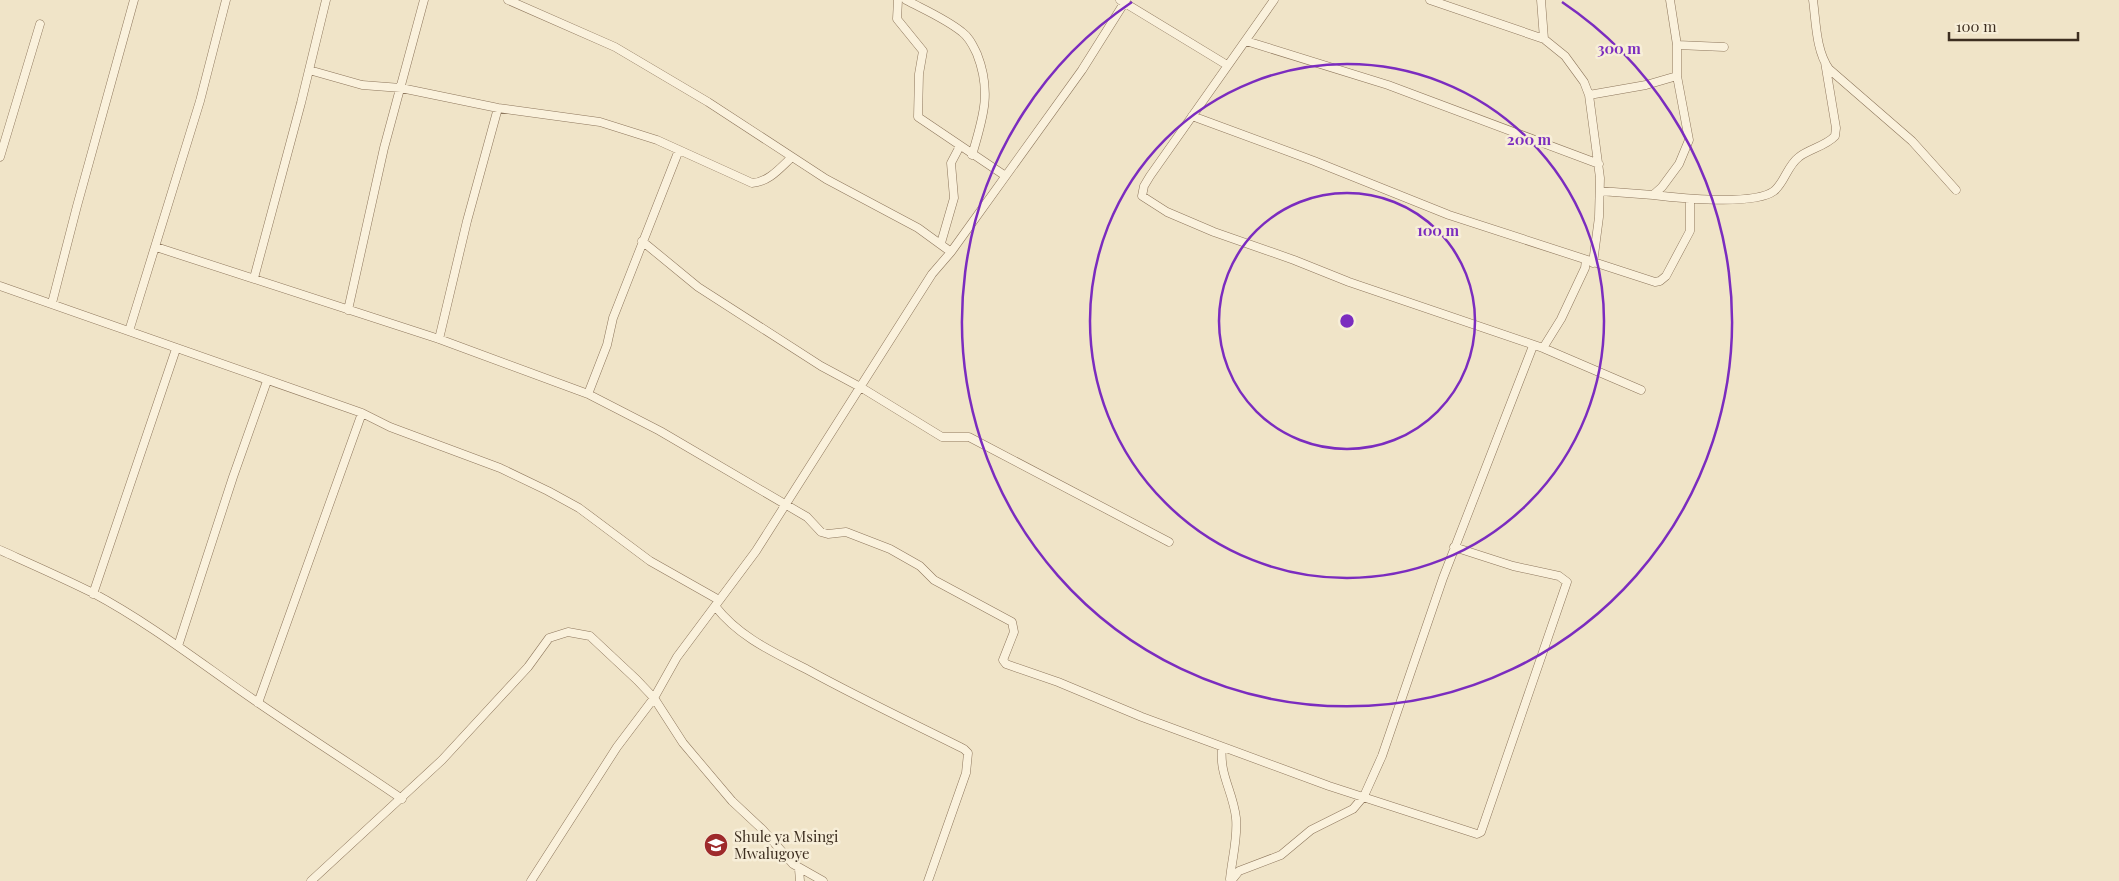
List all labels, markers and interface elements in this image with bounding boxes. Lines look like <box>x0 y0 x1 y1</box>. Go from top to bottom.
scale bar <box>1949 10 2078 42</box>
text: 100 m <box>1956 16 1997 36</box>
text: 300 m <box>1597 38 1641 58</box>
text: 200 m <box>1507 129 1552 149</box>
text: 100 m <box>1417 220 1460 240</box>
centre of rings <box>1338 312 1356 330</box>
place label: Shule ya Msingi Mwalugoye <box>734 826 839 863</box>
school or university icon: Shule ya Msingi Mwalugoye <box>703 832 729 858</box>

